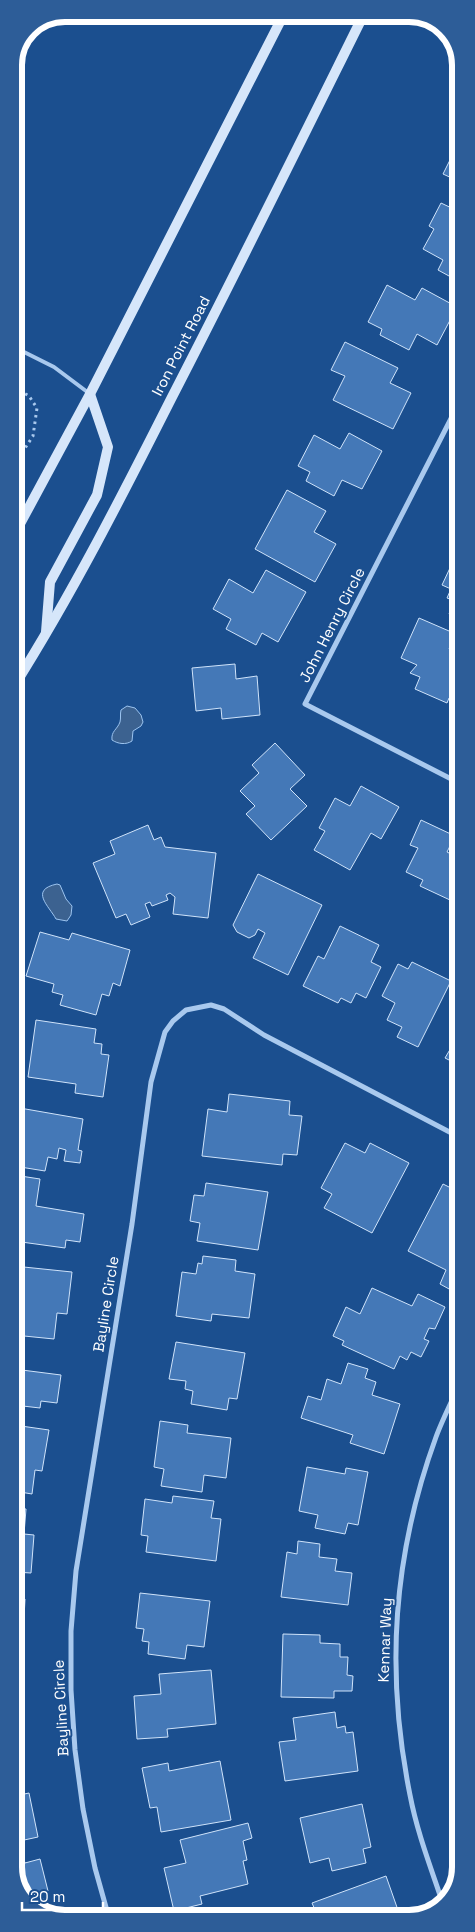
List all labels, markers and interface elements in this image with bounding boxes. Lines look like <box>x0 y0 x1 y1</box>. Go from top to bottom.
street label: Iron Point Road <box>147 293 214 399</box>
street label: John Henry Circle <box>294 564 369 686</box>
street label: Bayline Circle <box>89 1254 122 1353</box>
street label: Kennar Way <box>374 1597 395 1683</box>
street label: Bayline Circle <box>48 1659 73 1757</box>
scale bar <box>22 1880 104 1912</box>
text: 20 m <box>30 1887 65 1906</box>

